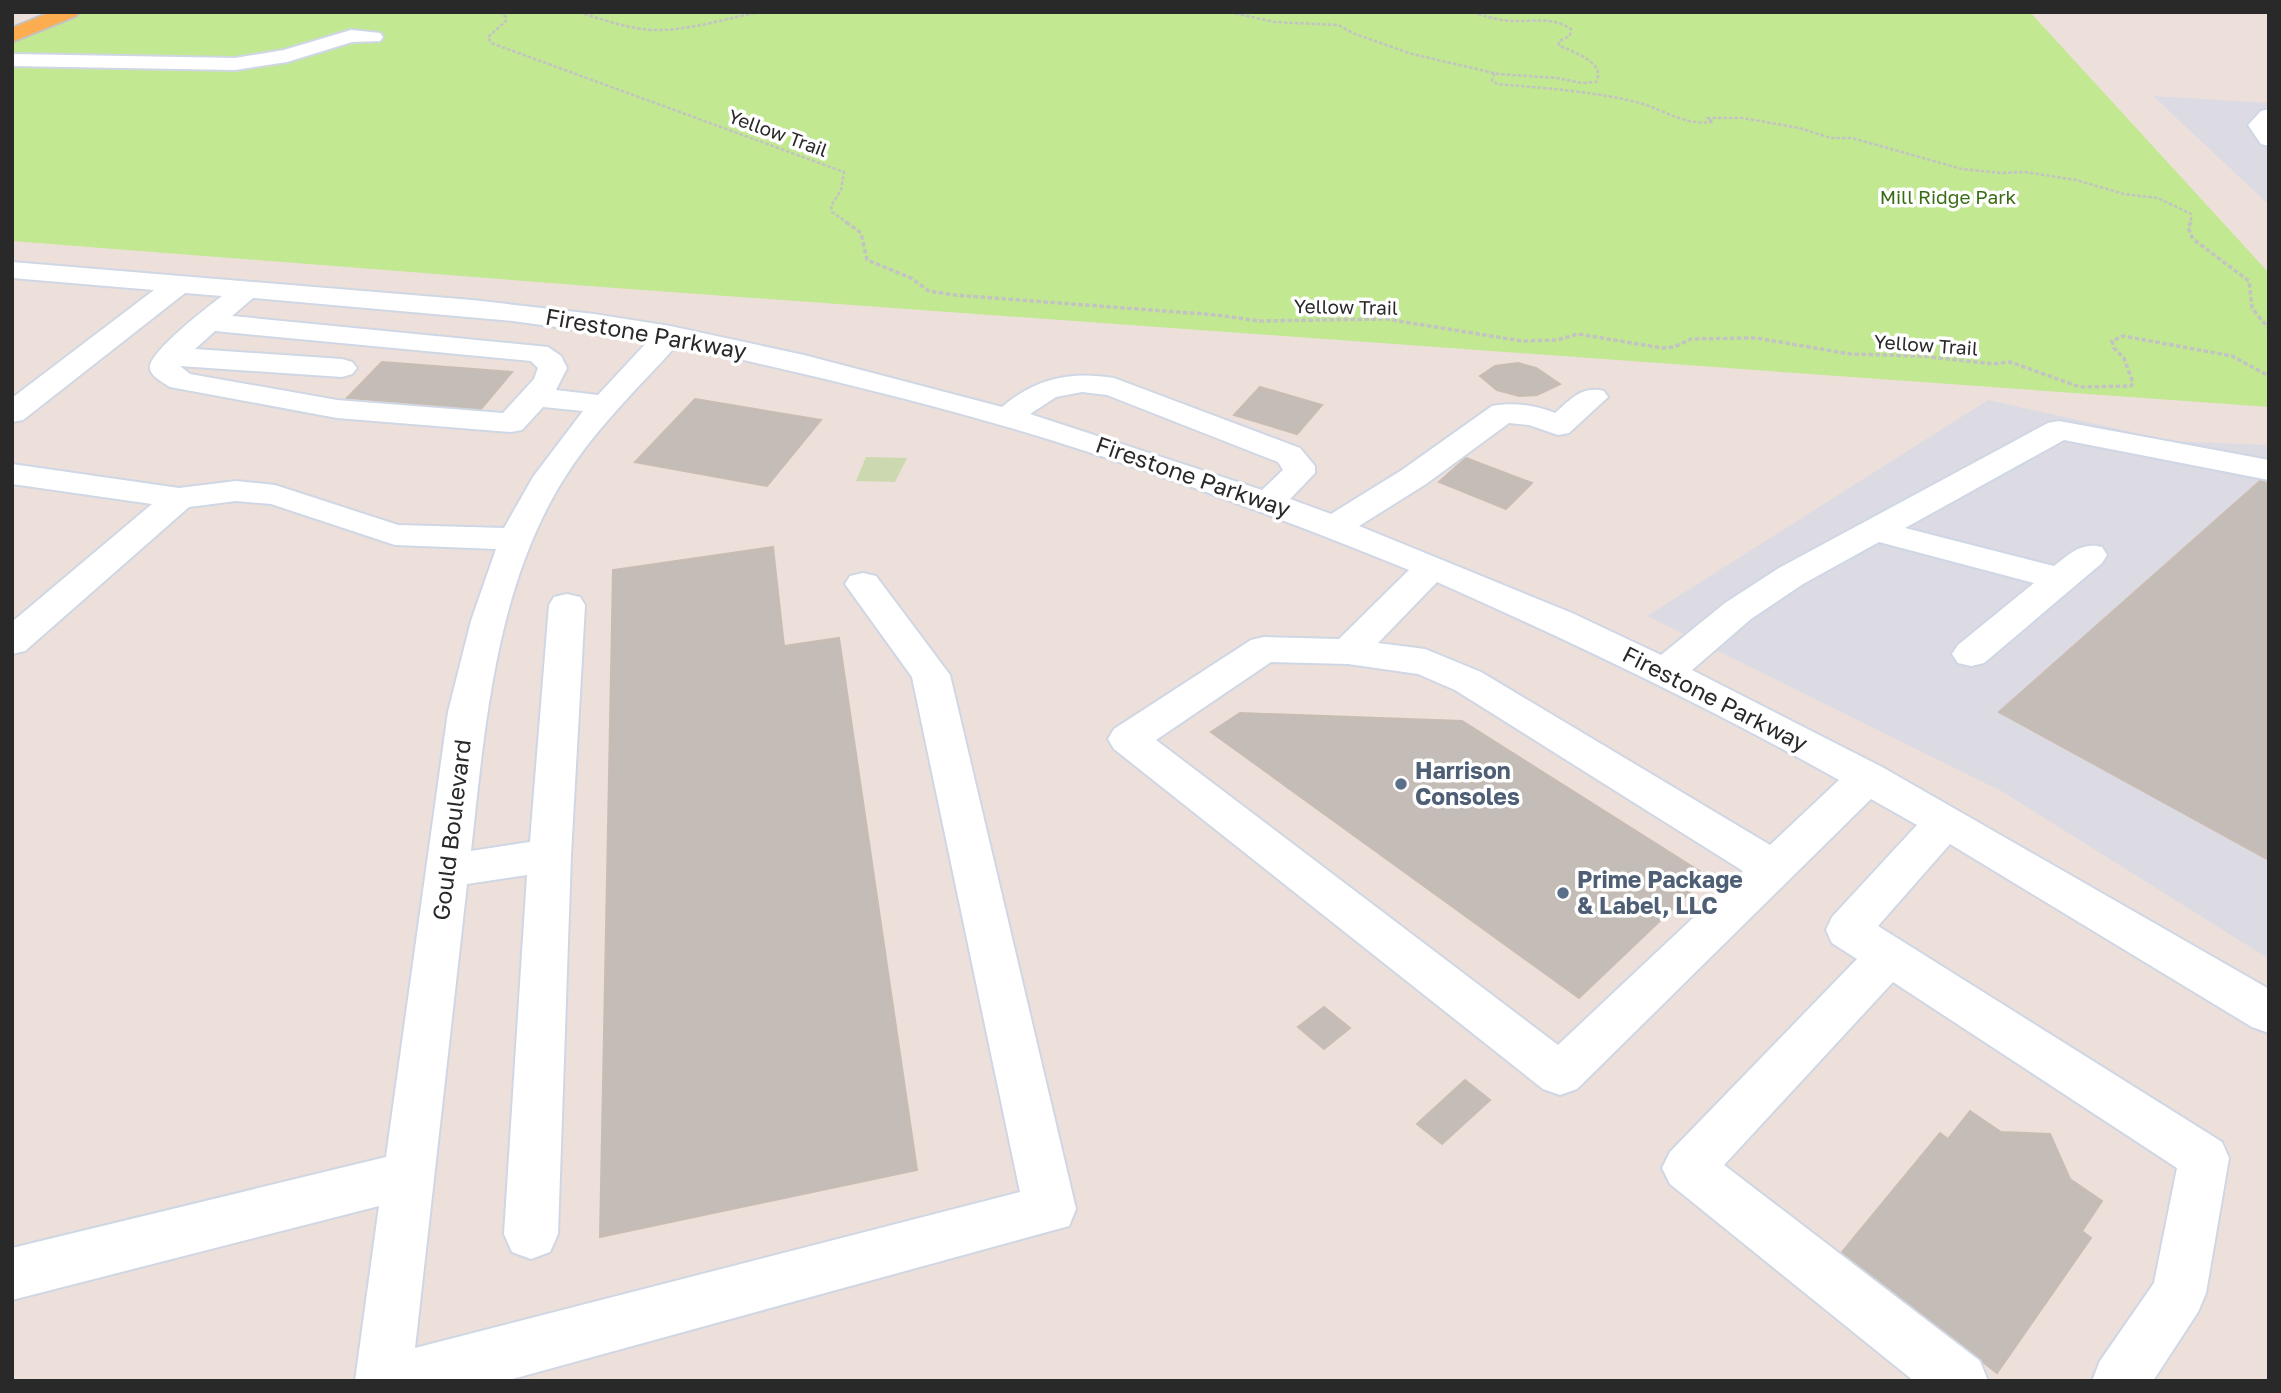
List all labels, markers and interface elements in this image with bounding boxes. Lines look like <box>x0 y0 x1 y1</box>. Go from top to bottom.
street label: Yellow Trail <box>725 104 831 161</box>
park label: Mill Ridge Park <box>1880 185 2017 208</box>
street label: Yellow Trail <box>1294 294 1398 319</box>
street label: Firestone Parkway <box>543 302 749 365</box>
street label: Yellow Trail <box>1873 329 1979 360</box>
street label: Firestone Parkway <box>1092 430 1294 523</box>
street label: Firestone Parkway <box>1618 639 1813 757</box>
street label: Gould Boulevard <box>426 738 476 922</box>
place label: Harrison Consoles <box>1415 756 1520 810</box>
marker: Harrison Consoles <box>1393 776 1409 792</box>
place label: Prime Package & Label, LLC <box>1577 865 1743 919</box>
marker: Prime Package & Label, LLC <box>1555 885 1571 901</box>

